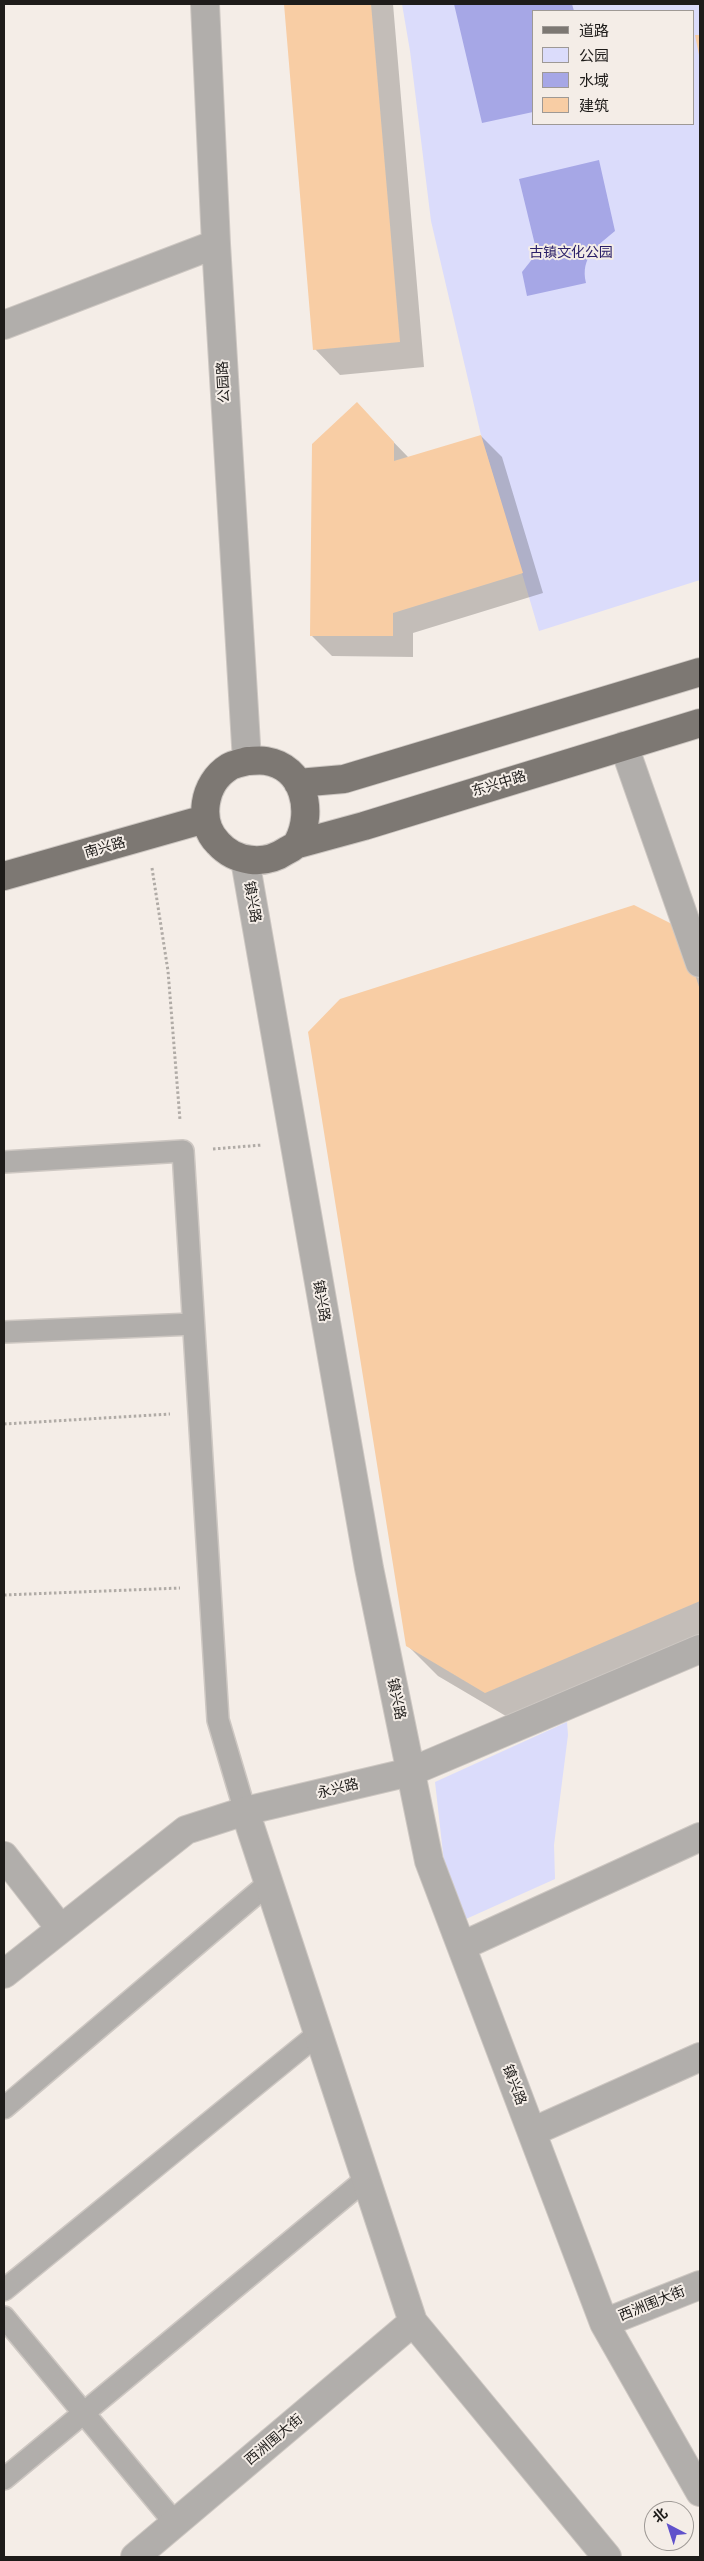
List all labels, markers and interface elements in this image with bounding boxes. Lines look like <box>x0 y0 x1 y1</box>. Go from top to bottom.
legend <box>532 10 694 125</box>
text: 道路 <box>579 20 609 40</box>
text: 公园 <box>579 45 609 65</box>
text: 水域 <box>579 70 609 90</box>
text: 建筑 <box>579 95 609 115</box>
park label: 古镇文化公园 <box>529 245 613 261</box>
street label: 公园路 <box>215 361 233 403</box>
street label: 东兴中路 <box>470 768 528 800</box>
street label: 南兴路 <box>82 834 128 862</box>
street label: 镇兴路 <box>240 880 264 924</box>
street label: 镇兴路 <box>309 1279 333 1323</box>
street label: 镇兴路 <box>383 1677 409 1721</box>
street label: 永兴路 <box>316 1776 360 1802</box>
street label: 镇兴路 <box>499 2062 529 2108</box>
street label: 西洲围大街 <box>616 2283 688 2325</box>
street label: 西洲围大街 <box>242 2411 306 2469</box>
north arrow <box>644 2501 694 2551</box>
text: 北 <box>648 2503 671 2527</box>

